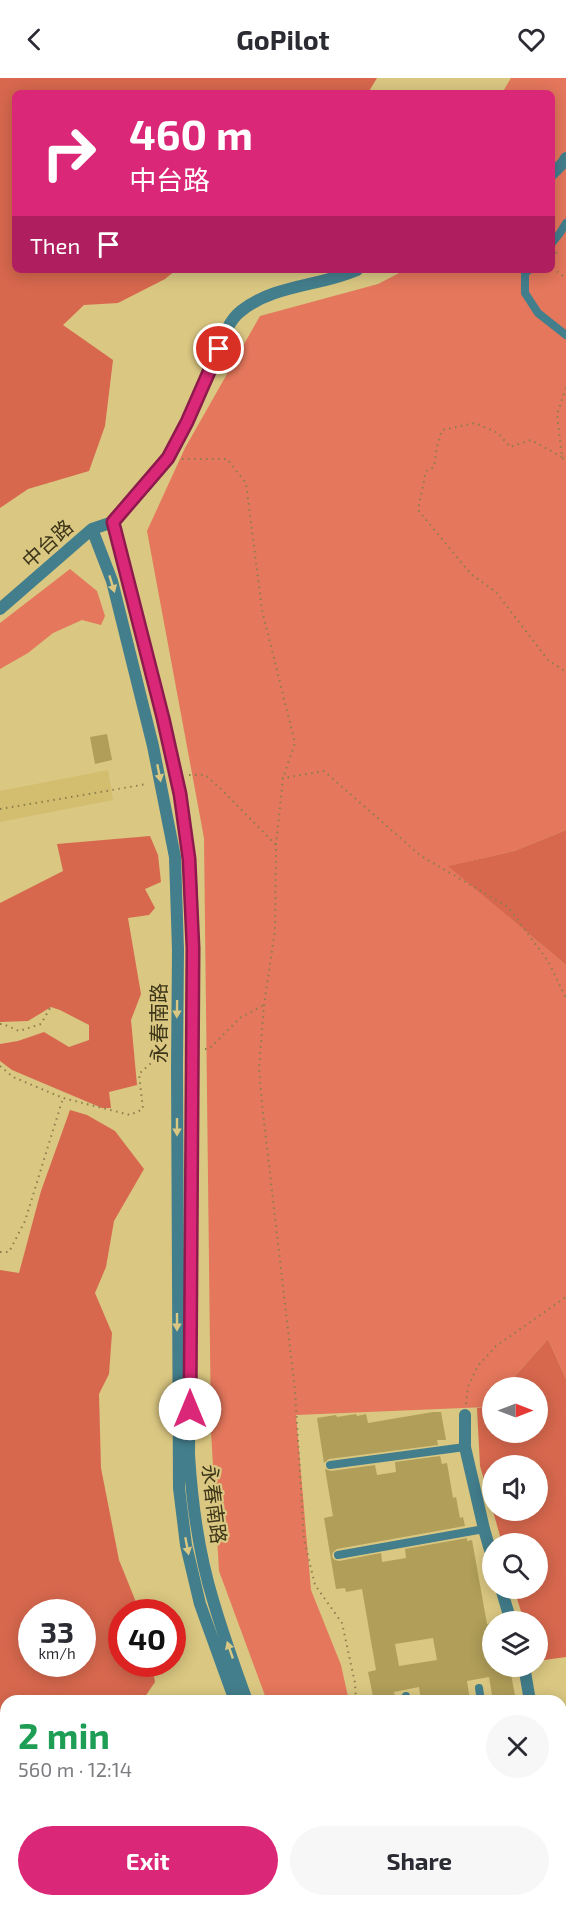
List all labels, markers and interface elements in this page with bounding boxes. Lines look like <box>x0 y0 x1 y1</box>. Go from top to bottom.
icon: back <box>18 23 51 56</box>
text: GoPilot <box>236 23 330 55</box>
icon: heart <box>515 23 548 56</box>
text: 460 m <box>129 108 253 158</box>
icon: right <box>30 114 108 192</box>
text: 中台路 <box>129 163 210 195</box>
icon: arrive <box>92 228 125 261</box>
text: Then <box>30 232 80 258</box>
pin <box>193 323 244 374</box>
icon: arrive <box>202 332 235 365</box>
street label: 中台路 <box>17 514 77 572</box>
one-way arrow <box>108 575 117 593</box>
one-way arrow <box>155 764 164 783</box>
street label: 永春南路 <box>146 983 170 1063</box>
one-way arrow <box>172 999 182 1018</box>
one-way arrow <box>172 1117 182 1136</box>
one-way arrow <box>172 1312 182 1331</box>
position arrow <box>158 1377 222 1441</box>
north arrow <box>482 1377 548 1443</box>
map controls <box>482 1377 548 1677</box>
button: sound <box>482 1455 548 1521</box>
street label: 永春南路 <box>198 1463 232 1545</box>
button: search <box>482 1533 548 1599</box>
one-way arrow <box>183 1536 192 1555</box>
speed limit sign: 40 <box>108 1599 186 1677</box>
button: layers <box>482 1611 548 1677</box>
text: 33 <box>40 1613 74 1649</box>
one-way arrow <box>224 1641 234 1659</box>
text: km/h <box>38 1644 76 1662</box>
text: 2 min <box>18 1713 110 1756</box>
button: close <box>486 1715 549 1778</box>
text: 560 m · 12:14 <box>18 1757 132 1781</box>
button: Exit <box>18 1826 278 1895</box>
button: Share <box>290 1826 549 1895</box>

